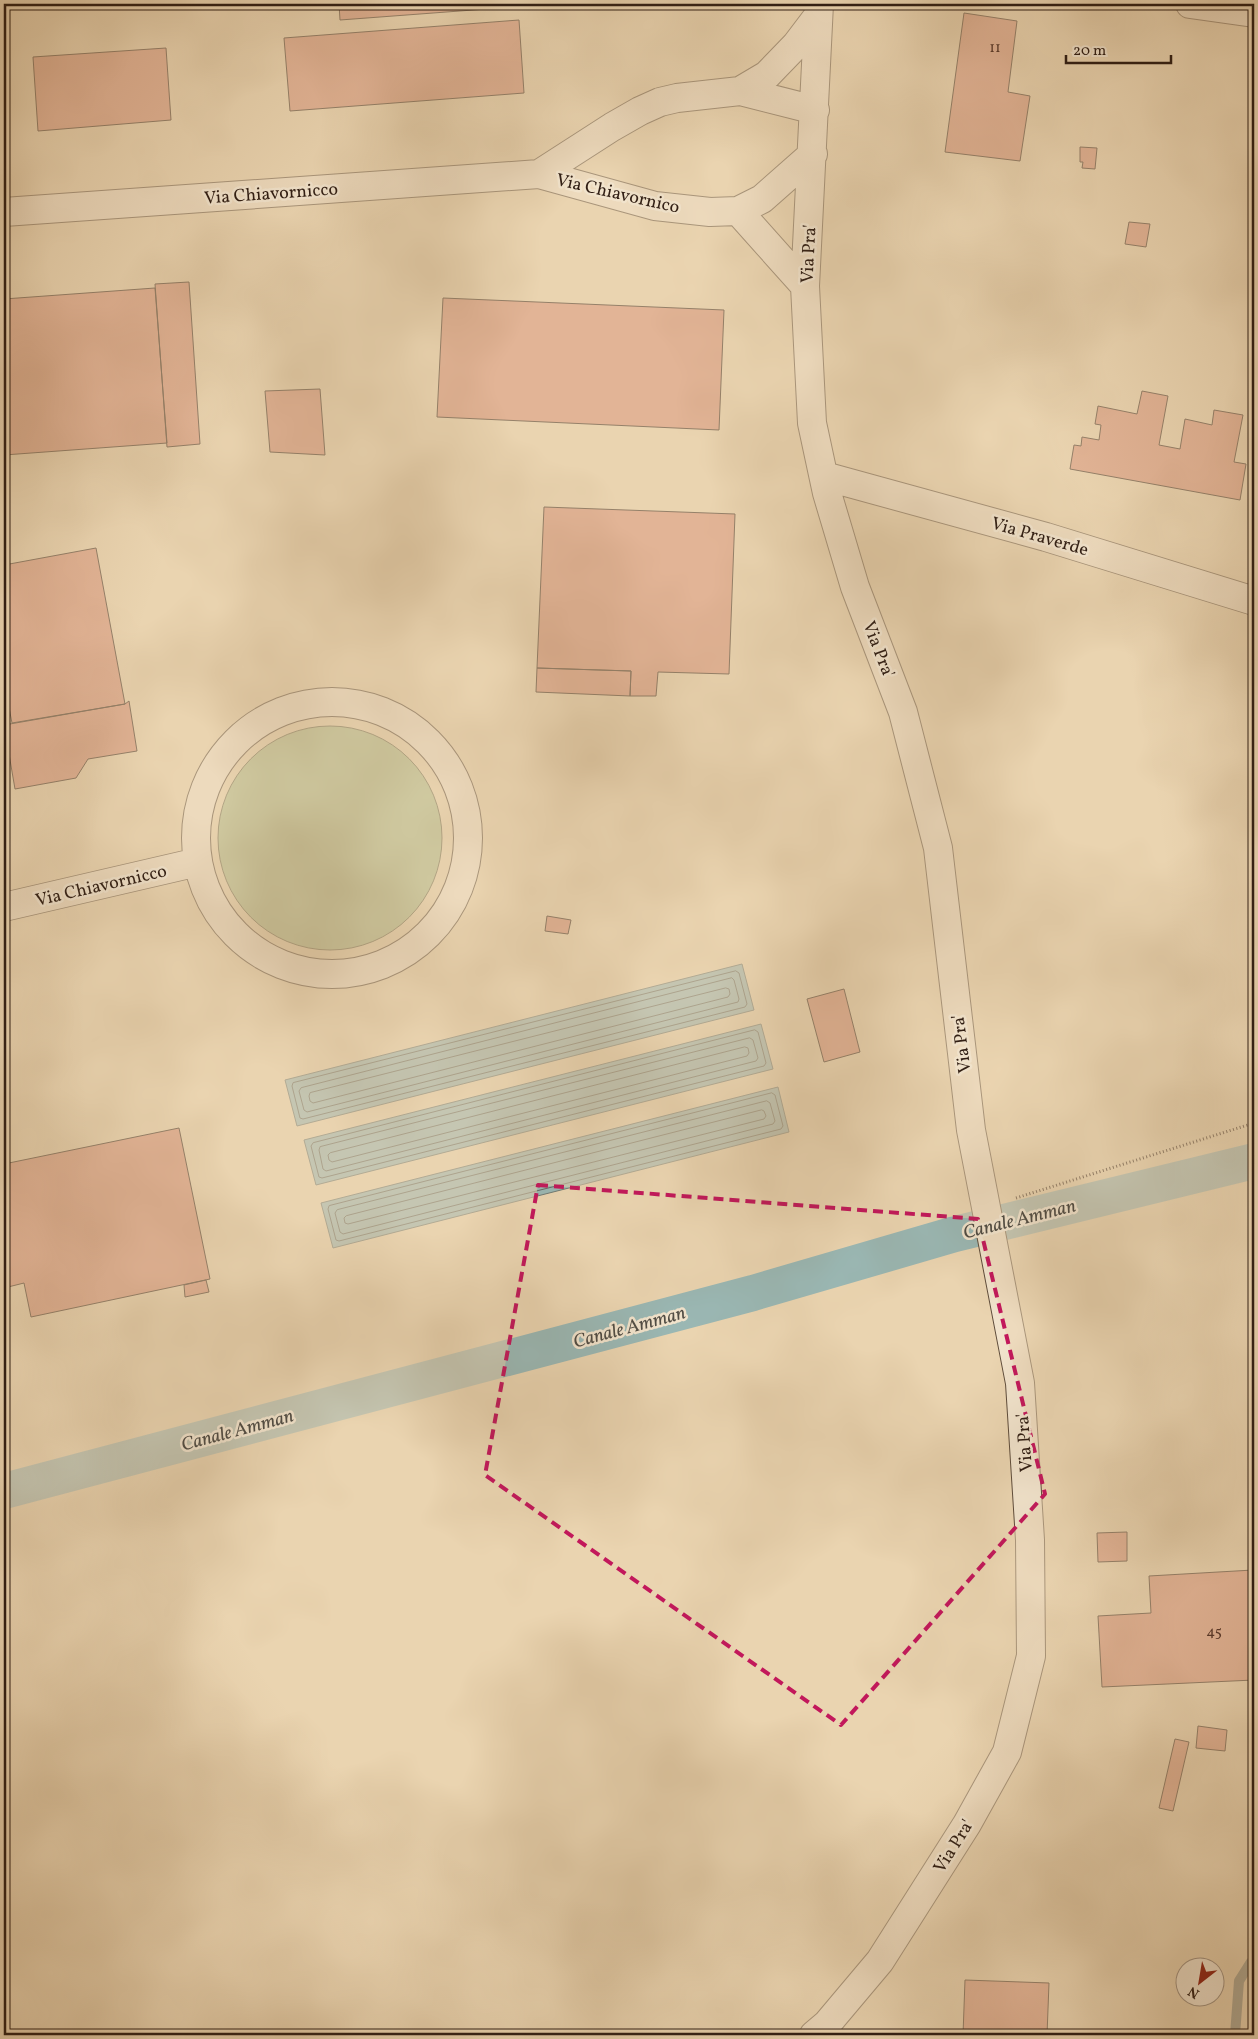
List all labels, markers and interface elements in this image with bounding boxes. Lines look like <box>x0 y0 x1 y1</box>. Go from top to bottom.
scale bar <box>1066 32 1170 64</box>
house number: 11 <box>989 38 1001 59</box>
text: 20 m <box>1073 41 1106 62</box>
street label: Via Chiavornico <box>553 168 682 221</box>
street label: Via Chiavornicco <box>203 177 339 212</box>
street label: Via Pra' <box>795 224 824 284</box>
street label: Via Praverde <box>988 512 1091 563</box>
street label: Via Pra' <box>855 618 900 681</box>
street label: Via Chiavornicco <box>33 859 169 914</box>
street label: Via Pra' <box>947 1013 978 1074</box>
water label: Canale Amman <box>960 1193 1079 1247</box>
water label: Canale Amman <box>570 1300 689 1355</box>
water label: Canale Amman <box>178 1403 297 1458</box>
street label: Via Pra' <box>1011 1413 1040 1473</box>
house number: 45 <box>1206 1622 1222 1643</box>
street label: Via Pra' <box>928 1815 980 1878</box>
north arrow <box>1176 1956 1226 2006</box>
text: N <box>1185 1981 1203 2003</box>

